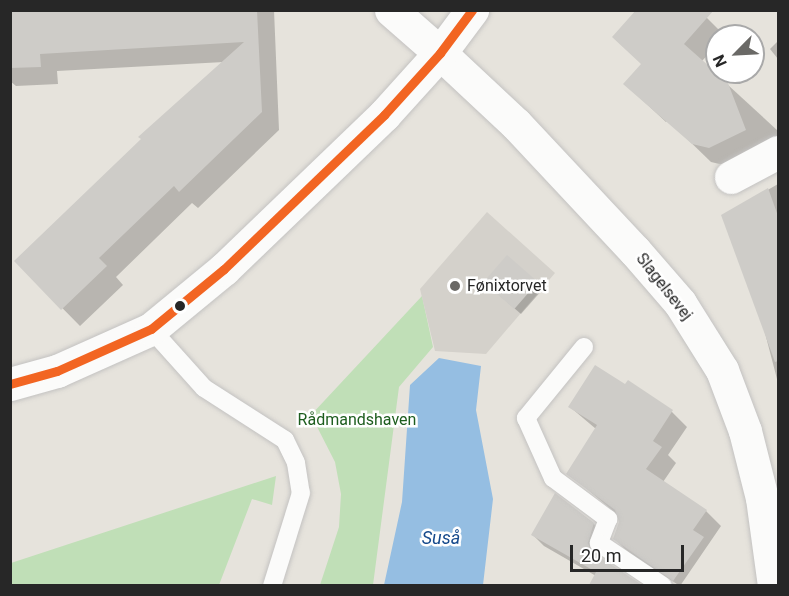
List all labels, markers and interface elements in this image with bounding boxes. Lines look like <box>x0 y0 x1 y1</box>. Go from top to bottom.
north arrow <box>705 24 765 84</box>
text: N <box>709 52 731 70</box>
street label: Slagelsevej <box>632 250 696 324</box>
place label: Fønixtorvet <box>467 276 547 296</box>
marker: Fønixtorvet <box>448 279 462 293</box>
unlabelled marker <box>174 300 186 312</box>
park label: Rådmandshaven <box>298 410 416 430</box>
water label: Suså <box>422 527 460 549</box>
scale bar <box>573 533 687 571</box>
text: 20 m <box>581 545 621 566</box>

